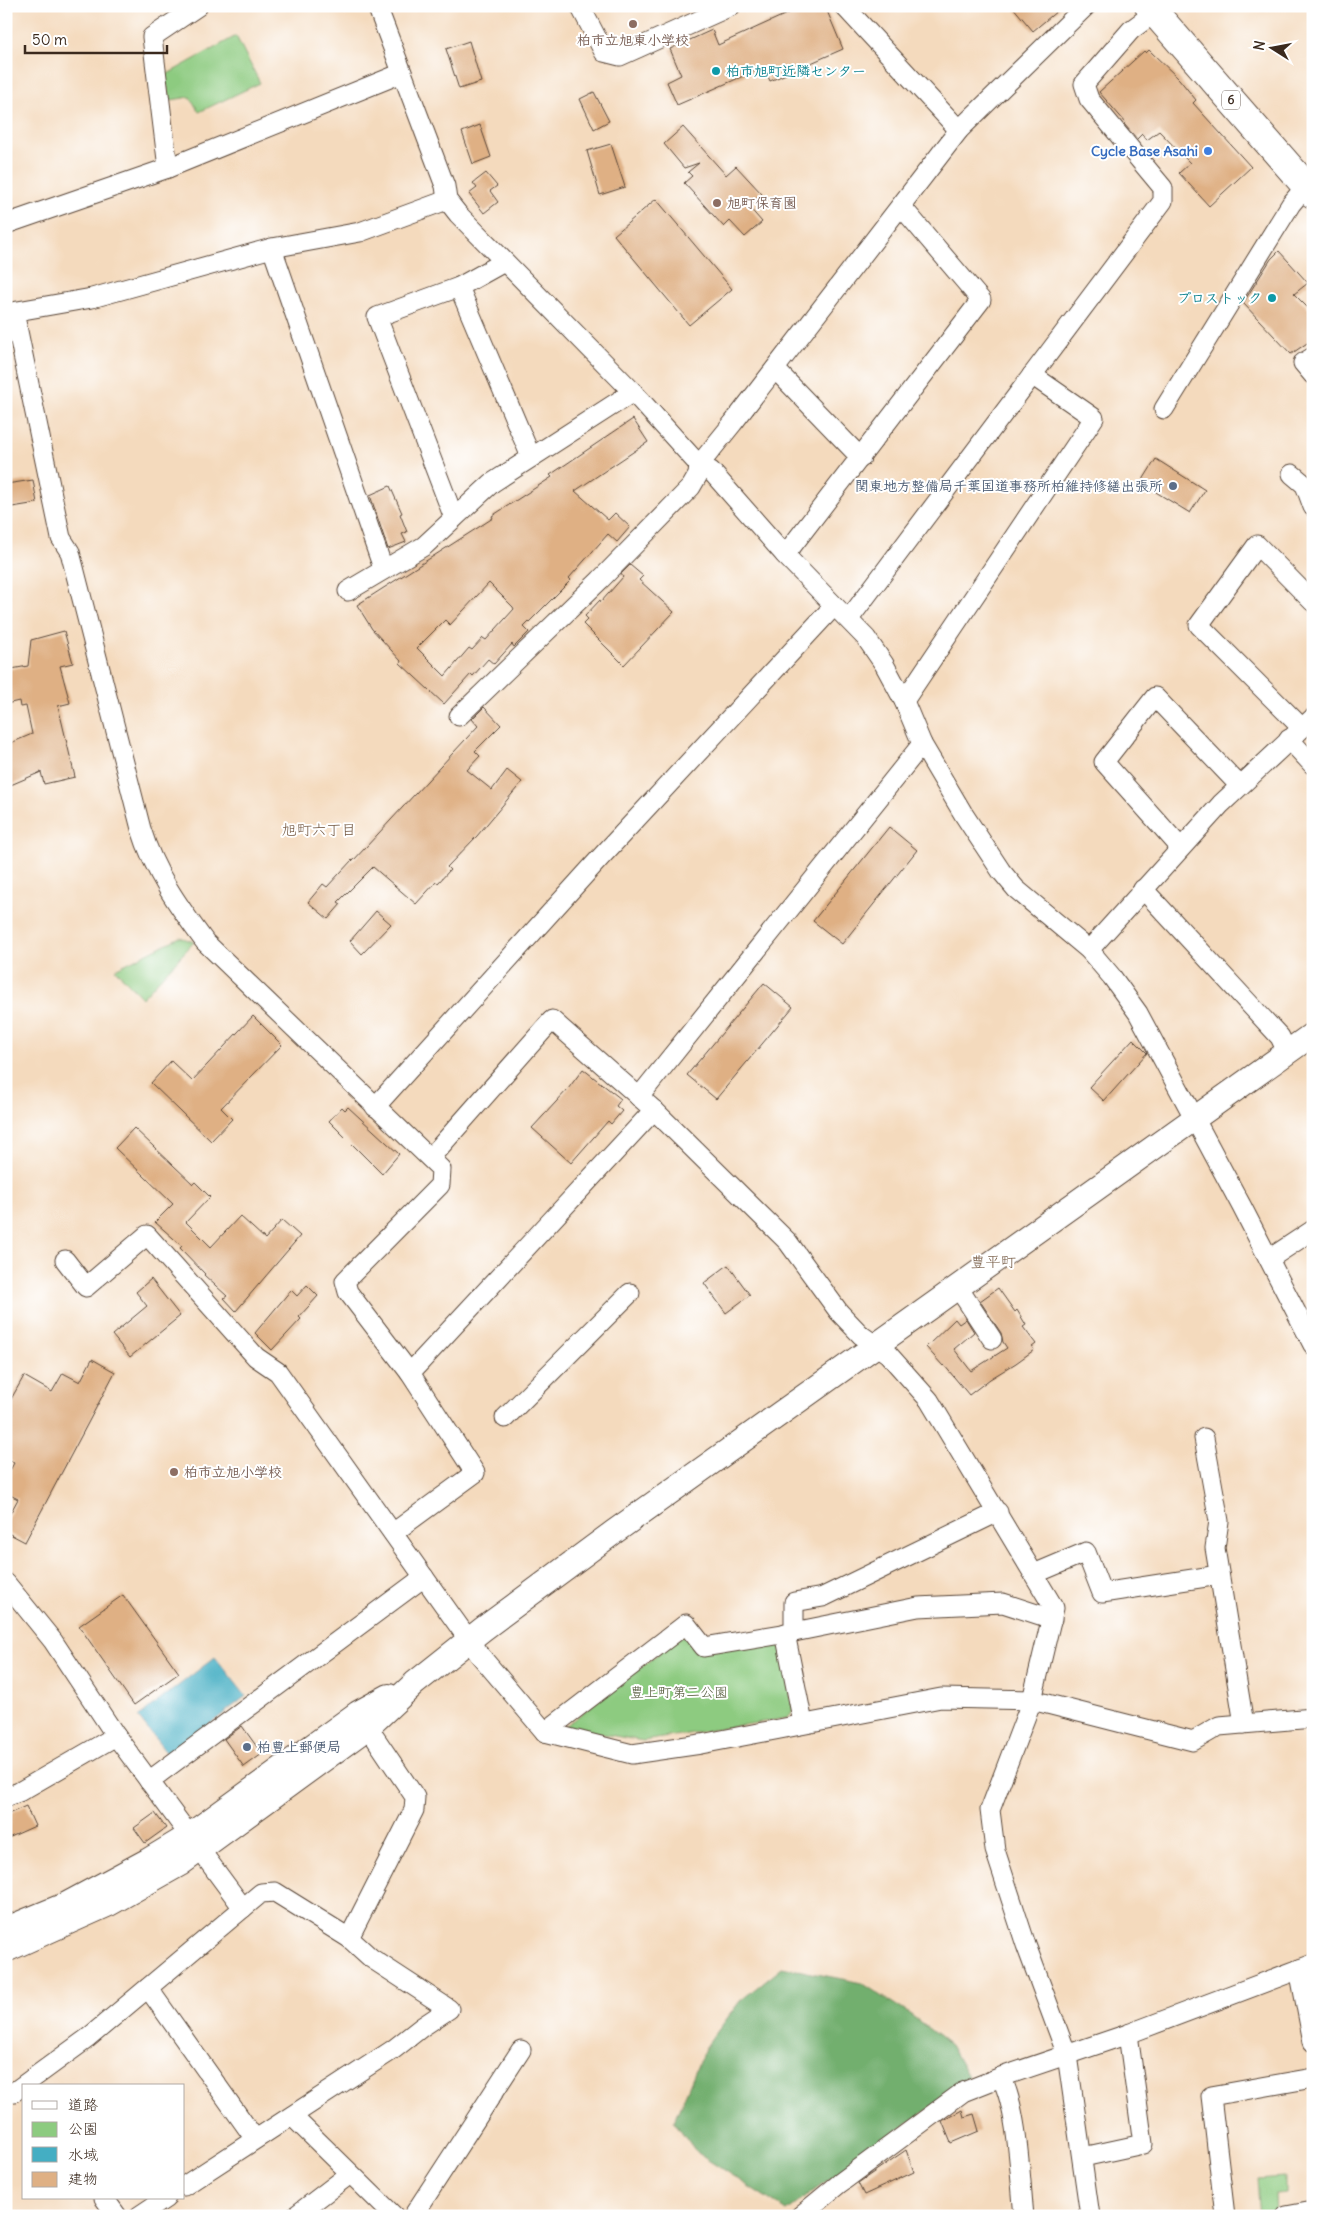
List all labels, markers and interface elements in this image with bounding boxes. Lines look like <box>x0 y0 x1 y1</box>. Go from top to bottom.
marker: 柏市立旭東小学校 <box>627 18 639 30</box>
scale bar <box>25 22 168 54</box>
north arrow <box>1246 22 1296 72</box>
text: 50 m <box>32 30 67 49</box>
place label: 柏市立旭東小学校 <box>577 31 689 49</box>
text: N <box>1249 39 1269 52</box>
place label: 柏市旭町近隣センター <box>726 62 866 80</box>
marker: 柏市旭町近隣センター <box>710 65 722 77</box>
road number: 6 <box>1222 90 1240 110</box>
place label: Cycle Base Asahi <box>1091 142 1198 160</box>
marker: Cycle Base Asahi <box>1202 145 1214 157</box>
place label: 旭町保育園 <box>727 194 797 212</box>
marker: 旭町保育園 <box>711 197 723 209</box>
place label: プロストック <box>1177 289 1262 307</box>
marker: プロストック <box>1266 292 1278 304</box>
place label: 関東地方整備局千葉国道事務所柏維持修繕出張所 <box>855 477 1163 495</box>
marker: 関東地方整備局千葉国道事務所柏維持修繕出張所 <box>1167 480 1179 492</box>
district label: 旭町六丁目 <box>281 820 357 839</box>
district label: 豊平町 <box>970 1252 1016 1271</box>
place label: 柏市立旭小学校 <box>184 1463 282 1481</box>
marker: 柏市立旭小学校 <box>168 1466 180 1478</box>
park label: 豊上町第二公園 <box>630 1683 728 1701</box>
place label: 柏豊上郵便局 <box>257 1738 341 1756</box>
marker: 柏豊上郵便局 <box>241 1741 253 1753</box>
legend <box>22 2084 185 2200</box>
text: 道路 <box>68 2095 98 2114</box>
text: 公園 <box>68 2119 98 2138</box>
text: 水域 <box>68 2145 98 2164</box>
text: 建物 <box>68 2169 98 2188</box>

